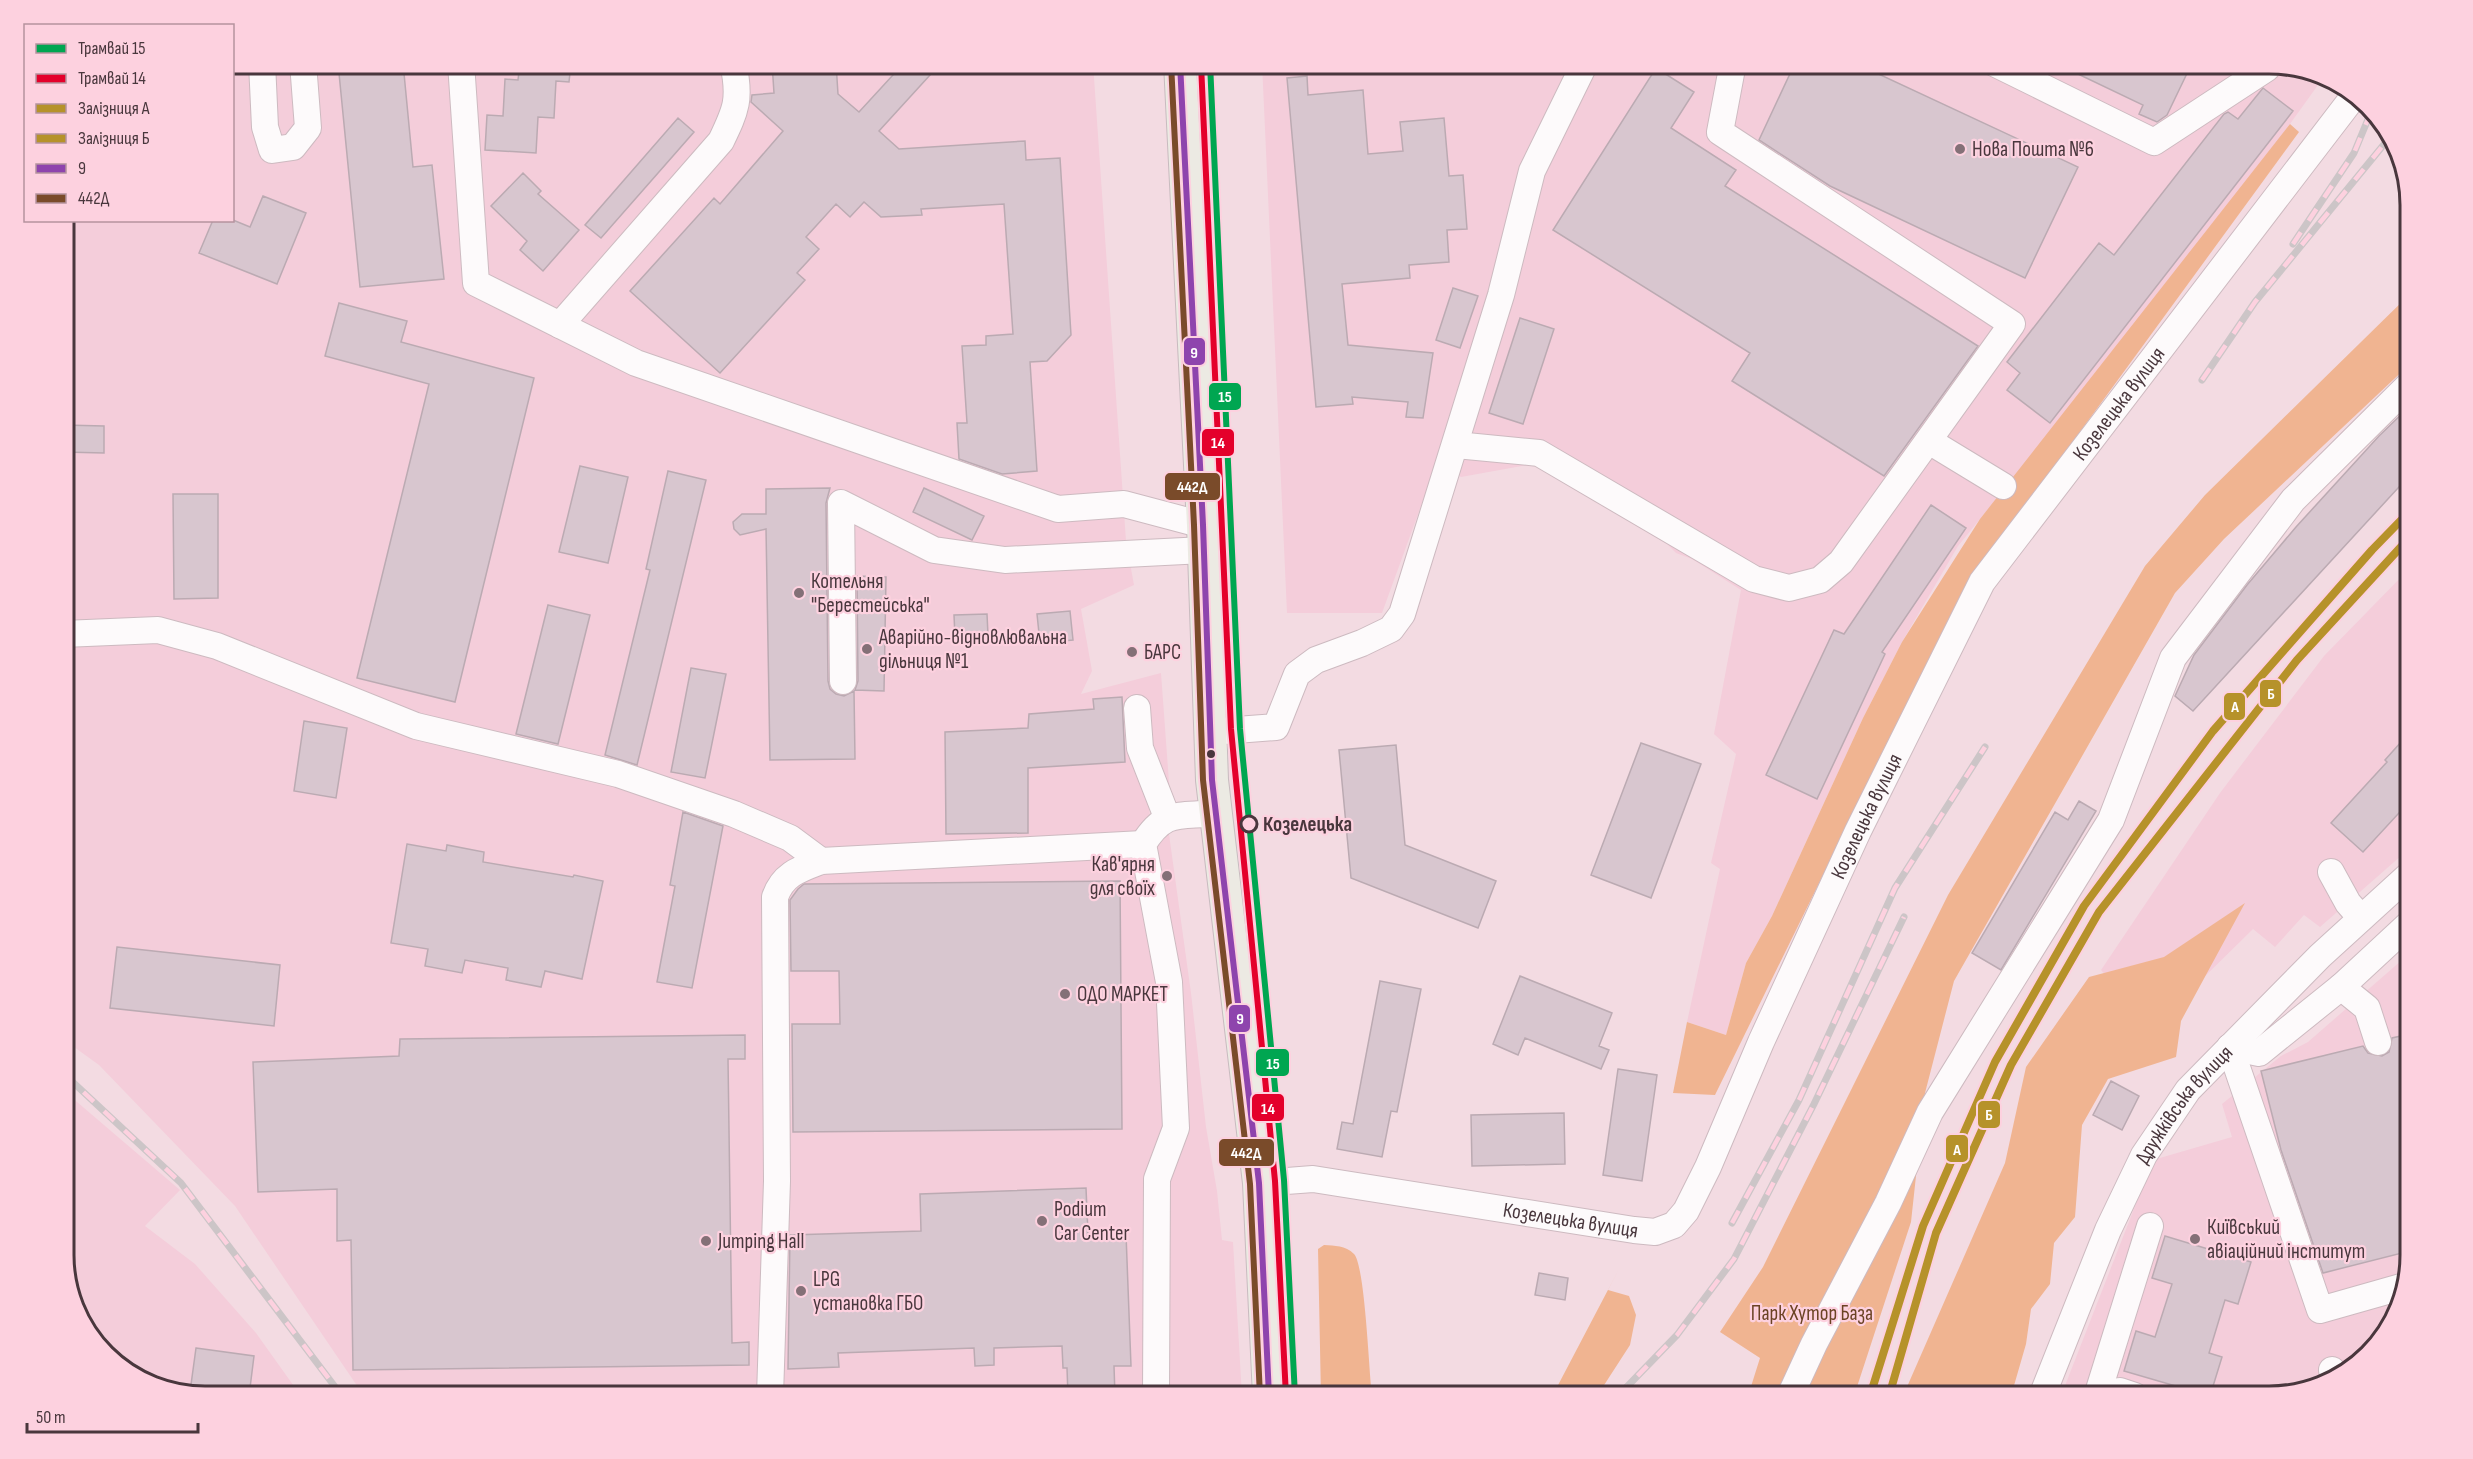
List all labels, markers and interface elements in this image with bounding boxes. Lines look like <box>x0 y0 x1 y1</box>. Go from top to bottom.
legend <box>24 24 234 222</box>
text: Трамвай 15 <box>78 38 145 59</box>
text: Трамвай 14 <box>78 68 146 89</box>
text: Залізниця A <box>78 98 150 119</box>
text: Залізниця Б <box>78 128 150 149</box>
place label: Нова Пошта №6 <box>1972 137 2094 162</box>
marker: Нова Пошта №6 <box>1953 142 1967 156</box>
text: 9 <box>78 158 86 179</box>
text: 442Д <box>78 188 110 209</box>
line badge: 9 <box>1183 337 1206 366</box>
street label: Козелецька вулиця <box>2068 342 2170 466</box>
text: 9 <box>1190 344 1198 363</box>
line badge: 15 <box>1208 382 1242 411</box>
text: 15 <box>1218 388 1232 407</box>
line badge: 14 <box>1201 428 1235 457</box>
text: 14 <box>1211 434 1225 453</box>
line badge: 442Д <box>1164 472 1221 501</box>
text: 442Д <box>1177 478 1208 497</box>
place label: Котельня "Берестейська" <box>811 569 930 618</box>
marker: Котельня "Берестейська" <box>792 586 806 600</box>
place label: Аварійно-відновлювальна дільниця №1 <box>878 625 1067 674</box>
place label: БАРС <box>1144 640 1181 665</box>
marker: Аварійно-відновлювальна дільниця №1 <box>860 642 874 656</box>
marker: БАРС <box>1125 645 1139 659</box>
line badge: Б <box>2259 679 2282 708</box>
text: Б <box>2267 685 2275 704</box>
line badge: A <box>2223 692 2246 721</box>
text: A <box>2230 698 2239 717</box>
unlabelled marker <box>1205 748 1217 760</box>
street label: Козелецька вулиця <box>1826 750 1908 883</box>
place label: Козелецька <box>1263 812 1352 837</box>
marker: Козелецька <box>1240 815 1258 833</box>
place label: Кав'ярня для своїх <box>1090 852 1155 901</box>
marker: Кав'ярня для своїх <box>1160 869 1174 883</box>
place label: ОДО МАРКЕТ <box>1077 982 1168 1007</box>
marker: ОДО МАРКЕТ <box>1058 987 1072 1001</box>
line badge: 9 <box>1228 1004 1251 1033</box>
text: 9 <box>1236 1010 1244 1029</box>
street label: Дружківська вулиця <box>2130 1040 2238 1168</box>
line badge: 15 <box>1255 1048 1290 1077</box>
text: 15 <box>1266 1055 1280 1074</box>
line badge: 14 <box>1251 1093 1285 1122</box>
text: 14 <box>1261 1100 1275 1119</box>
line badge: Б <box>1977 1100 2001 1129</box>
text: Б <box>1985 1106 1993 1125</box>
line badge: A <box>1945 1134 1969 1163</box>
line badge: 442Д <box>1218 1138 1275 1167</box>
text: A <box>1952 1141 1961 1160</box>
text: 442Д <box>1231 1144 1262 1163</box>
place label: Podium Car Center <box>1054 1197 1130 1246</box>
street label: Козелецька вулиця <box>1501 1197 1640 1243</box>
marker: Podium Car Center <box>1035 1214 1049 1228</box>
place label: Київський авіаційний інститут <box>2207 1215 2365 1264</box>
place label: Jumping Hall <box>717 1229 804 1254</box>
marker: Київський авіаційний інститут <box>2188 1232 2202 1246</box>
marker: Jumping Hall <box>699 1234 713 1248</box>
place label: LPG установка ГБО <box>813 1267 923 1316</box>
marker: LPG установка ГБО <box>794 1284 808 1298</box>
park label: Парк Хутор База <box>1751 1301 1873 1326</box>
scale bar <box>27 1396 198 1434</box>
text: 50 m <box>36 1407 66 1428</box>

